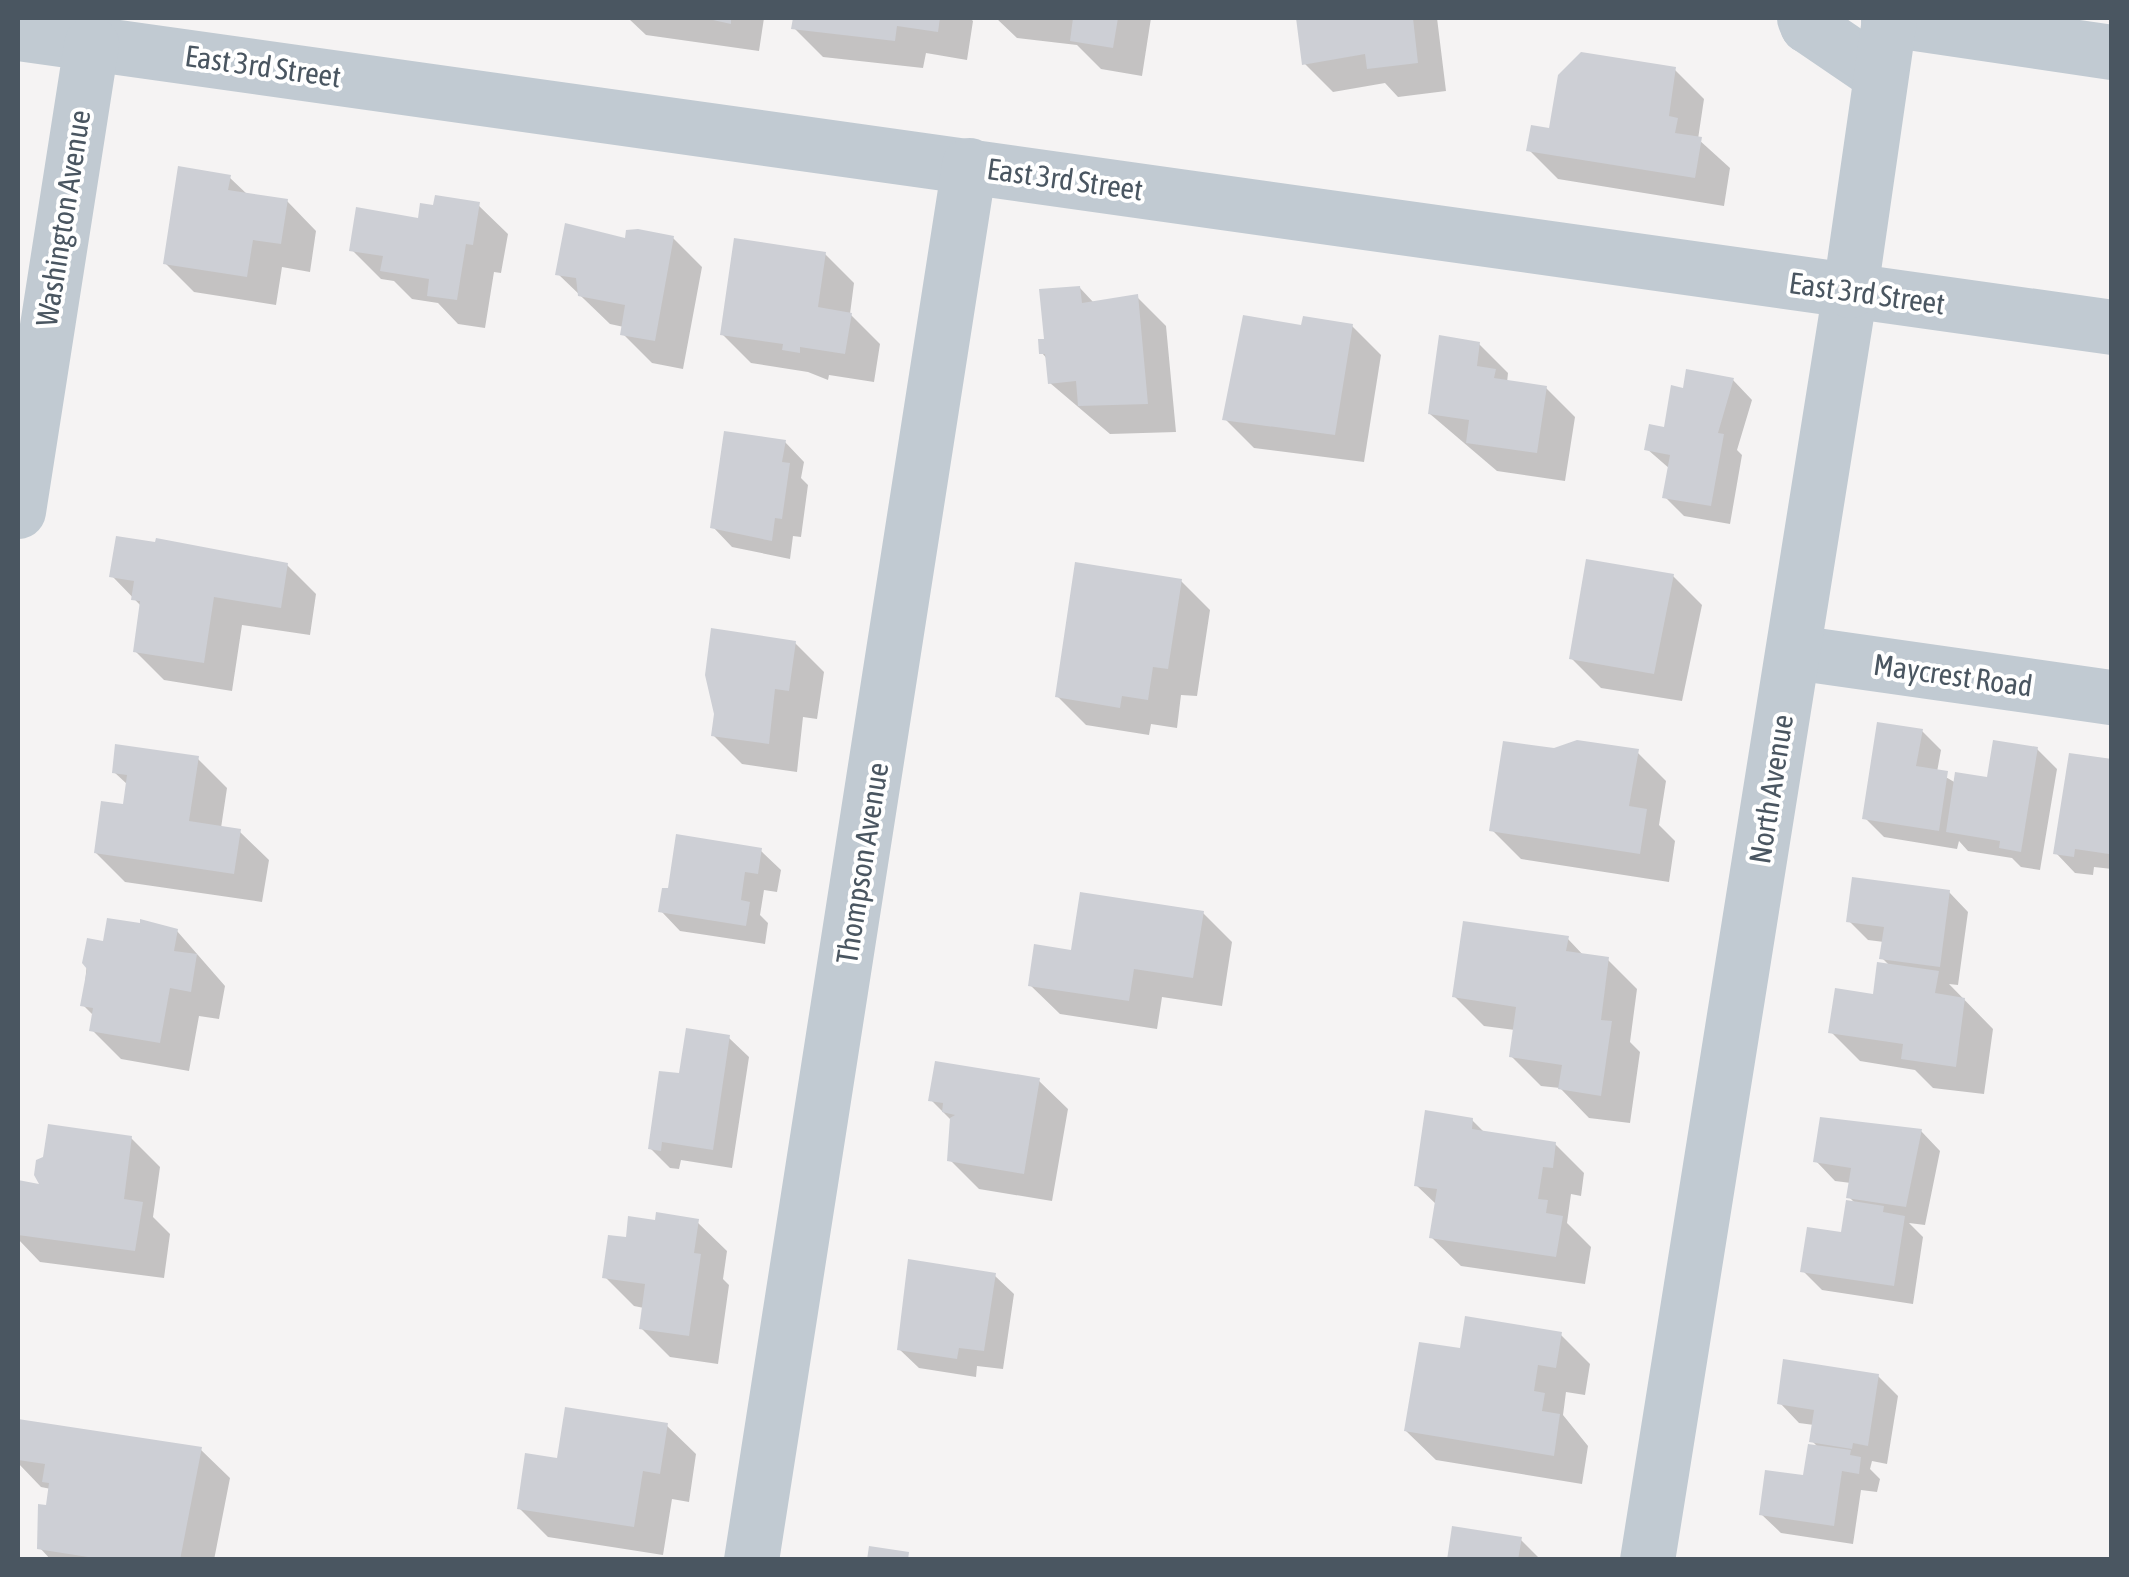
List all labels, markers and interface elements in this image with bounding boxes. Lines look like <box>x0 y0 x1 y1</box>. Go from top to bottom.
street label: East 3rd Street <box>183 37 343 95</box>
street label: Washington Avenue <box>28 107 98 329</box>
street label: East 3rd Street <box>985 150 1145 208</box>
street label: East 3rd Street <box>1787 264 1947 322</box>
street label: Maycrest Road <box>1871 646 2035 704</box>
street label: North Avenue <box>1741 712 1801 866</box>
street label: Thompson Avenue <box>828 760 896 966</box>

